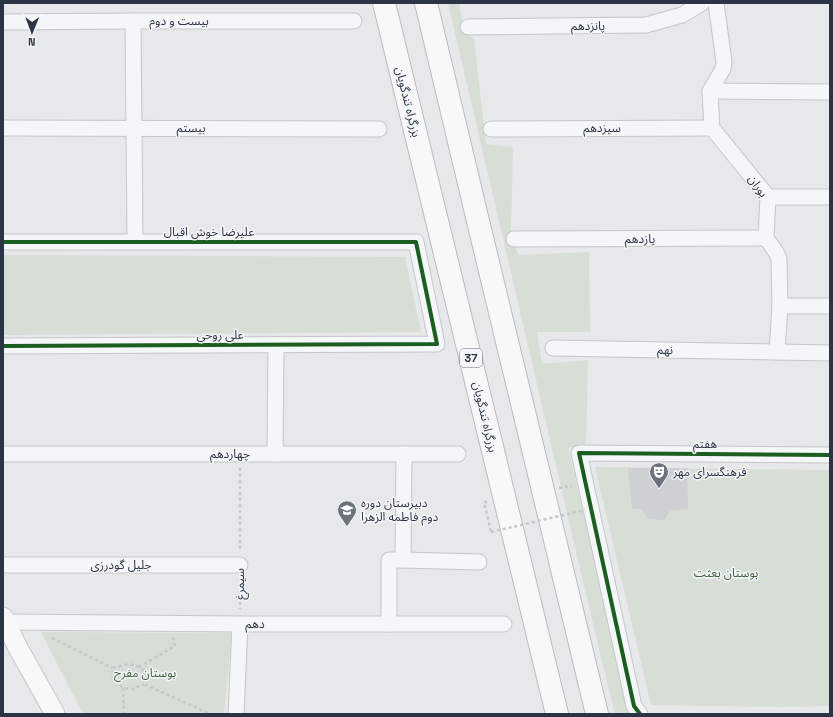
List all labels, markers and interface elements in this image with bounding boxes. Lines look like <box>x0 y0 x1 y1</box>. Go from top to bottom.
north arrow <box>12 12 52 52</box>
street label: بیست و دوم <box>149 13 209 30</box>
street label: پانزدهم <box>571 18 605 35</box>
text: N <box>28 35 36 49</box>
street label: بزرگراه تندگویان <box>392 65 424 139</box>
street label: بیستم <box>176 120 206 137</box>
street label: سیزدهم <box>583 120 621 137</box>
street label: بوران <box>745 172 771 200</box>
street label: علیرضا خوش اقبال <box>164 224 254 240</box>
street label: یازدهم <box>625 231 655 248</box>
street label: علی روحی <box>196 327 244 343</box>
street label: نهم <box>657 342 673 359</box>
road number: 37 <box>460 349 482 367</box>
street label: بزرگراه تندگویان <box>469 380 501 454</box>
street label: هفتم <box>693 436 717 453</box>
street label: چهاردهم <box>210 446 250 463</box>
theatre icon: فرهنگسرای مهر <box>648 461 670 489</box>
place label: فرهنگسرای مهر <box>672 464 747 480</box>
place label: دبیرستان دوره دوم فاطمه الزهرا <box>361 495 439 526</box>
school or university icon: دبیرستان دوره دوم فاطمه الزهرا <box>336 499 358 527</box>
street label: جلیل گودرزی <box>90 557 152 573</box>
park label: بوستان بعثت <box>694 565 758 581</box>
street label: سیمرغ <box>232 568 249 600</box>
street label: دهم <box>245 616 265 633</box>
park label: بوستان مفرح <box>114 665 176 682</box>

